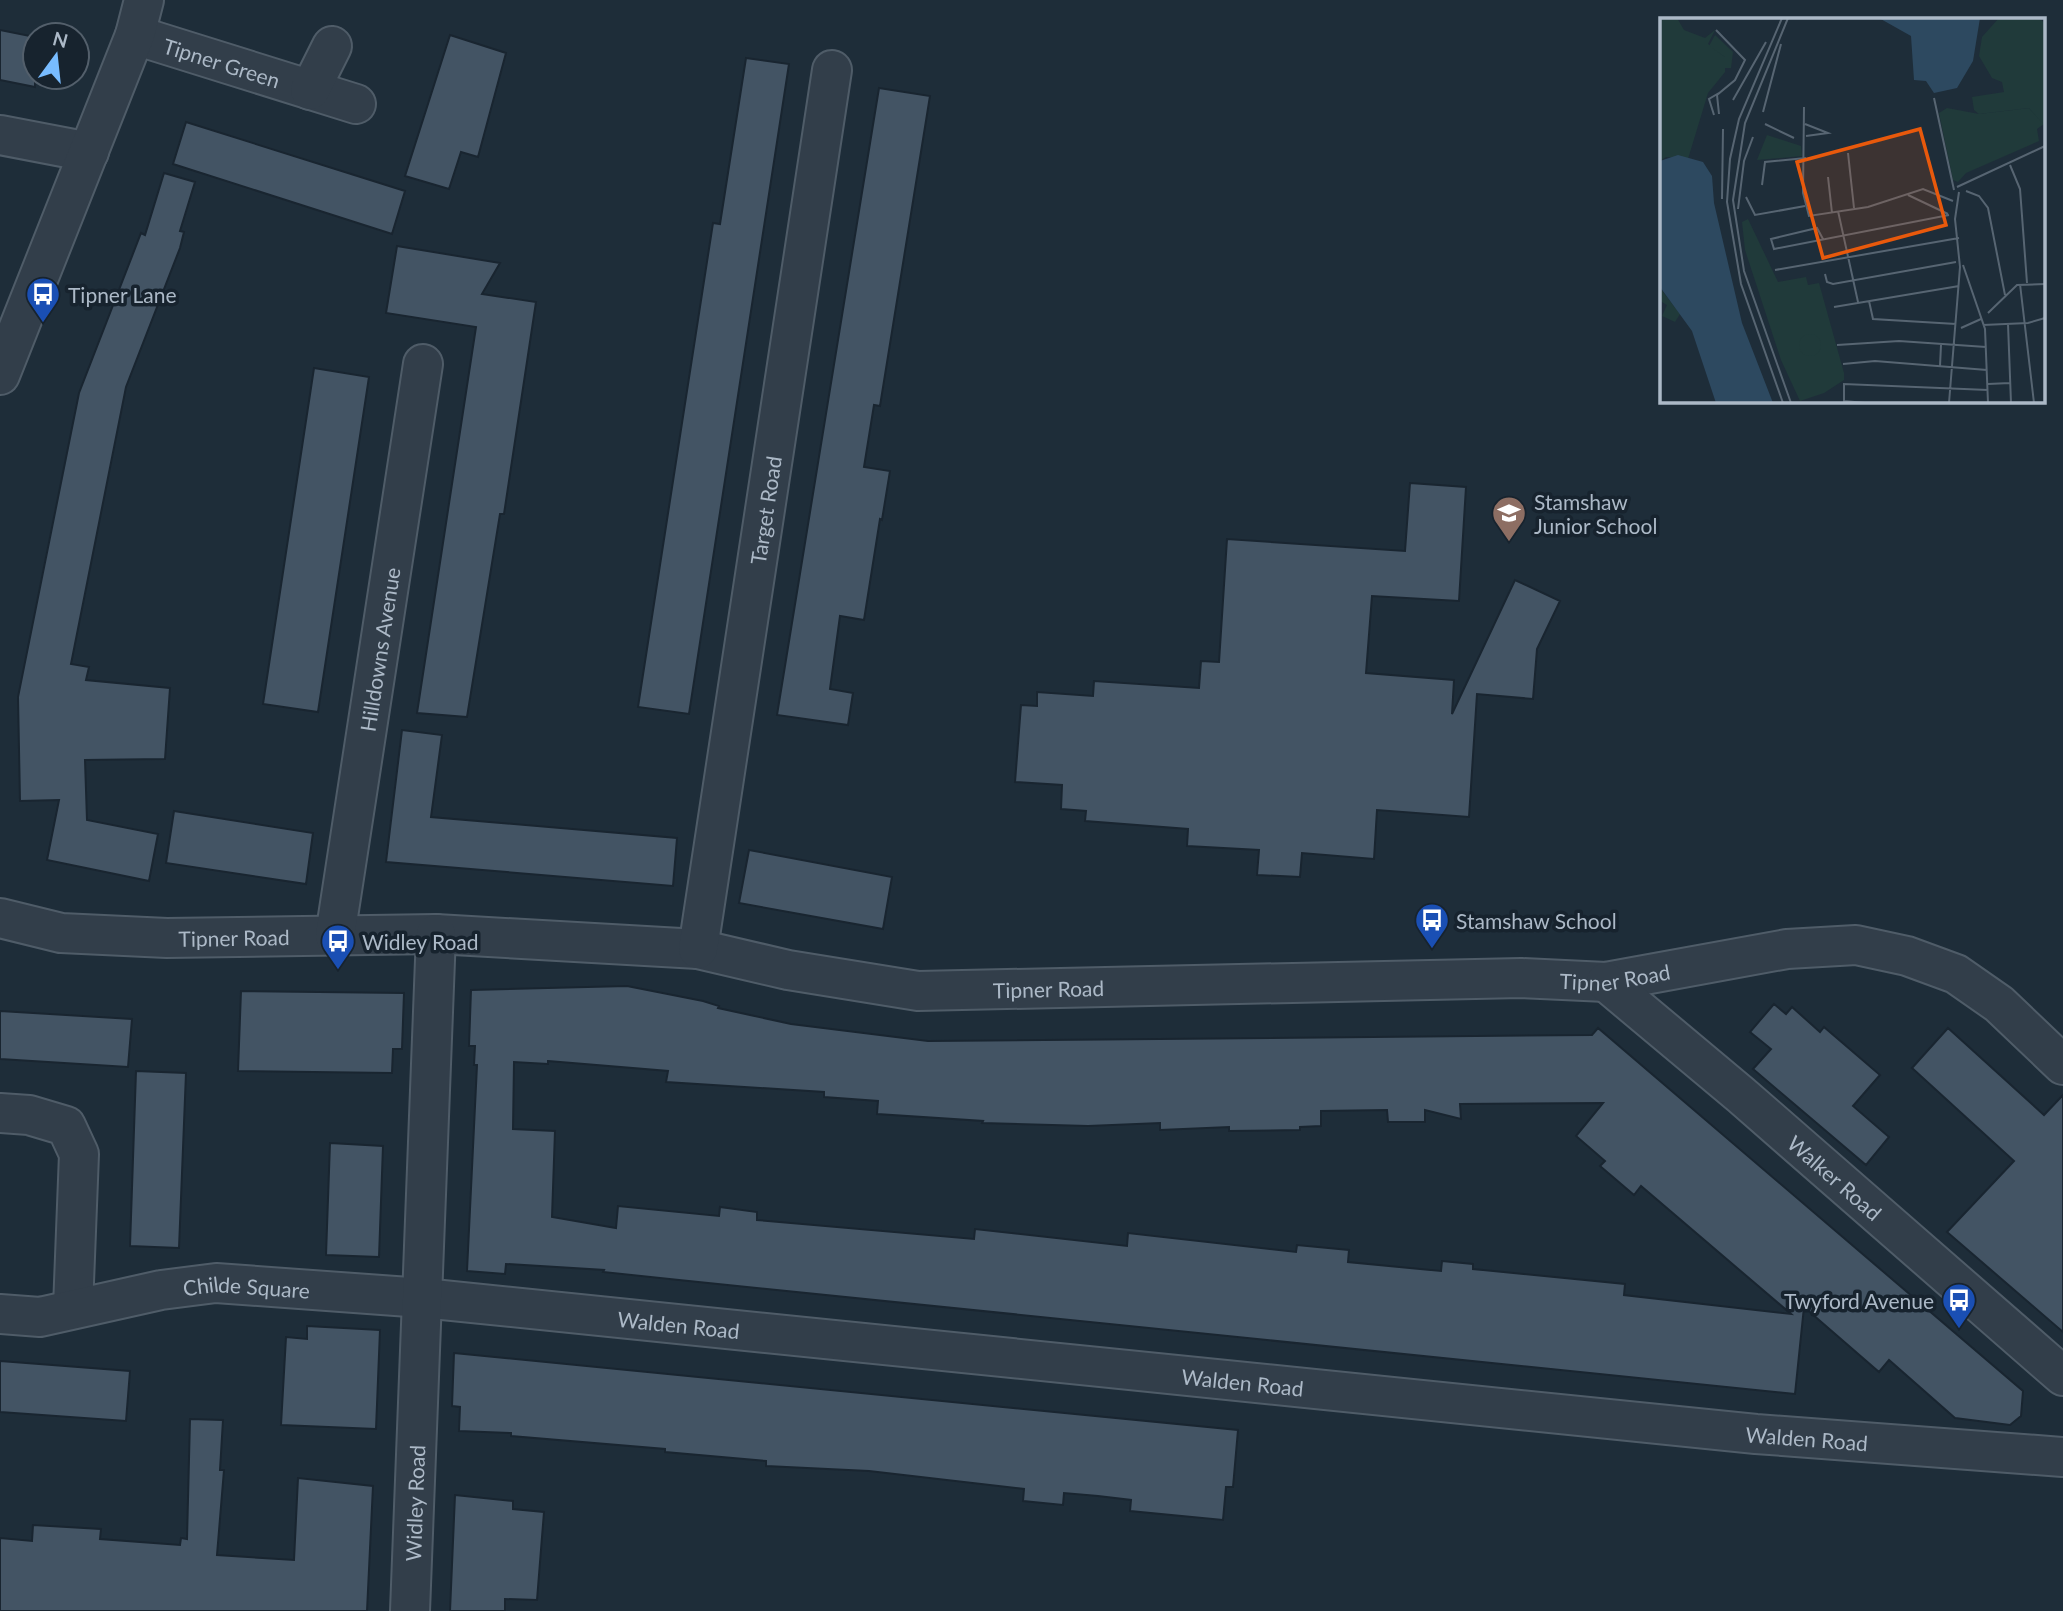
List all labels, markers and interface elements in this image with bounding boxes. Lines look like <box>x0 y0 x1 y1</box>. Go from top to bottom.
inset map <box>1660 18 2046 402</box>
north arrow <box>21 21 91 91</box>
text: N <box>50 26 71 52</box>
street label: Tipner Green <box>160 32 283 92</box>
bus stop icon: Tipner Lane <box>24 275 62 324</box>
place label: Tipner Lane <box>68 282 177 307</box>
street label: Target Road <box>744 454 785 566</box>
place label: Stamshaw Junior School <box>1534 489 1657 538</box>
school or university icon: Stamshaw Junior School <box>1490 494 1528 543</box>
street label: Hilldowns Avenue <box>354 565 404 733</box>
bus stop icon: Stamshaw School <box>1413 901 1451 950</box>
place label: Stamshaw School <box>1456 908 1617 933</box>
bus stop icon: Widley Road <box>319 922 357 971</box>
street label: Tipner Road <box>178 924 290 950</box>
place label: Widley Road <box>362 929 479 954</box>
street label: Tipner Road <box>1559 958 1672 995</box>
street label: Tipner Road <box>993 974 1104 1002</box>
street label: Walker Road <box>1783 1129 1887 1225</box>
street label: Childe Square <box>181 1270 311 1302</box>
bus stop icon: Twyford Avenue <box>1940 1281 1978 1330</box>
place label: Twyford Avenue <box>1784 1288 1934 1313</box>
street label: Walden Road <box>616 1305 741 1343</box>
street label: Walden Road <box>1180 1363 1305 1400</box>
street label: Walden Road <box>1745 1421 1869 1455</box>
street label: Widley Road <box>399 1444 429 1562</box>

